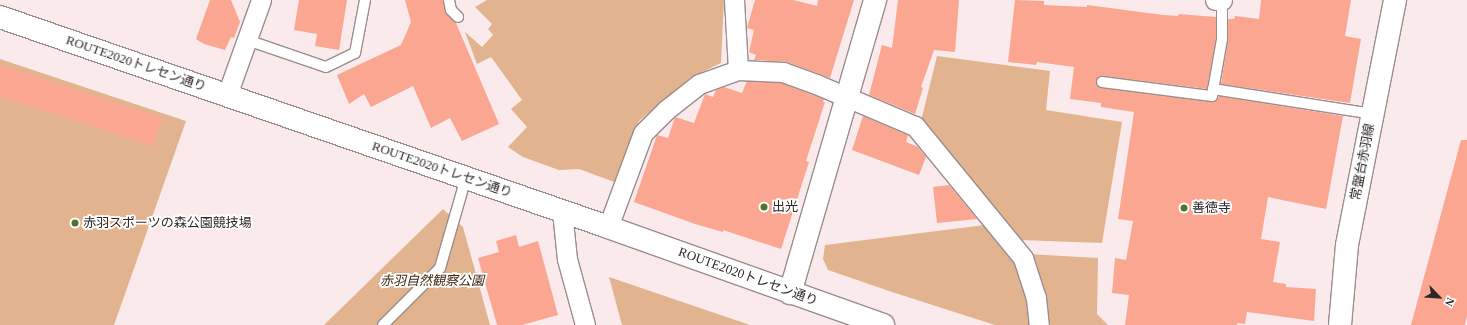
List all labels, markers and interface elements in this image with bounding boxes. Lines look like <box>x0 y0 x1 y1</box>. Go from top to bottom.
street label: ROUTE2020トレセン通り <box>64 33 208 95</box>
street label: 常盤台赤羽線 <box>1348 122 1378 202</box>
street label: ROUTE2020トレセン通り <box>370 139 514 201</box>
place label: 出光 <box>772 199 798 215</box>
place label: 善徳寺 <box>1192 200 1231 216</box>
marker: 出光 <box>759 202 769 212</box>
marker: 善徳寺 <box>1179 203 1189 213</box>
place label: 赤羽スポーツの森公園競技場 <box>83 215 252 231</box>
marker: 赤羽スポーツの森公園競技場 <box>70 218 80 228</box>
street label: ROUTE2020トレセン通り <box>676 244 820 310</box>
park label: 赤羽自然観察公園 <box>380 273 484 289</box>
north arrow <box>1419 277 1459 317</box>
text: N <box>1443 296 1457 308</box>

